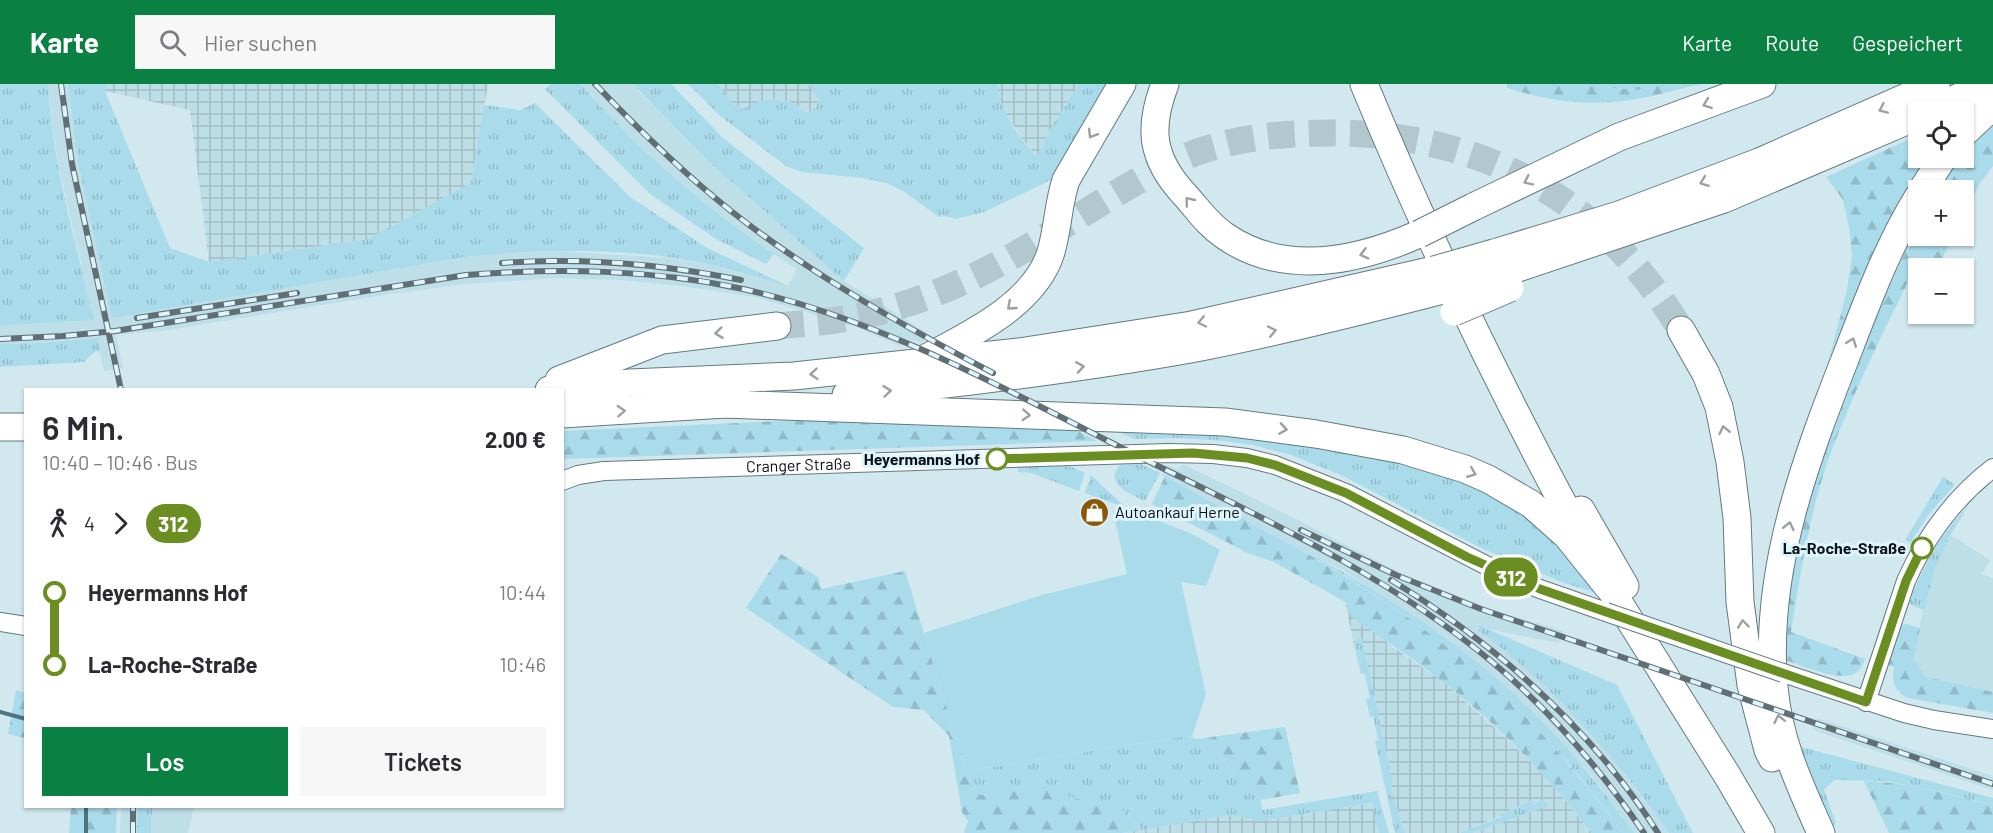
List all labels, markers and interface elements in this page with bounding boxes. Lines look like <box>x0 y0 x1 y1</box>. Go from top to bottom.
search box <box>135 15 555 69</box>
text: Karte <box>30 25 99 59</box>
icon: search <box>156 26 189 59</box>
text: Hier suchen <box>204 29 317 55</box>
text: Karte <box>1682 30 1732 55</box>
text: Route <box>1765 30 1819 55</box>
text: Gespeichert <box>1852 30 1963 55</box>
one-way arrow <box>1702 96 1713 109</box>
one-way arrow <box>1878 101 1889 113</box>
map controls <box>1908 102 1974 324</box>
button: locate <box>1908 102 1974 168</box>
one-way arrow <box>1088 128 1100 138</box>
one-way arrow <box>1524 174 1535 185</box>
one-way arrow <box>1699 175 1710 188</box>
button: + <box>1908 180 1974 246</box>
one-way arrow <box>1186 197 1197 208</box>
one-way arrow <box>1359 247 1370 259</box>
button: − <box>1908 258 1974 324</box>
one-way arrow <box>1007 299 1018 310</box>
one-way arrow <box>1197 315 1207 328</box>
one-way arrow <box>715 326 724 339</box>
one-way arrow <box>1267 326 1277 339</box>
one-way arrow <box>1845 337 1857 348</box>
one-way arrow <box>1076 362 1085 374</box>
one-way arrow <box>809 367 818 380</box>
one-way arrow <box>882 385 891 398</box>
one-way arrow <box>616 404 625 417</box>
text: 6 Min. <box>42 407 125 447</box>
one-way arrow <box>1022 409 1031 422</box>
one-way arrow <box>1278 422 1288 434</box>
one-way arrow <box>1718 425 1731 435</box>
text: 2.00 € <box>485 426 546 452</box>
marker: Heyermanns Hof <box>986 448 1008 470</box>
place label: Heyermanns Hof <box>864 449 980 468</box>
text: 10:40 – 10:46 · Bus <box>42 450 198 474</box>
street label: Cranger Straße <box>746 453 851 475</box>
one-way arrow <box>1467 465 1477 478</box>
shop icon: Autoankauf Herne <box>1078 496 1110 528</box>
place label: Autoankauf Herne <box>1115 502 1240 521</box>
icon: walk <box>42 507 75 540</box>
icon: forward <box>104 507 137 540</box>
text: 4 <box>84 511 95 535</box>
text: 312 <box>158 511 189 536</box>
one-way arrow <box>1782 521 1795 531</box>
marker: La-Roche-Straße <box>1911 537 1933 559</box>
place label: La-Roche-Straße <box>1783 538 1906 557</box>
line badge: 312 <box>1476 558 1546 596</box>
text: 312 <box>1496 565 1526 590</box>
text: Heyermanns Hof <box>88 579 248 605</box>
text: 10:44 <box>499 580 546 604</box>
one-way arrow <box>1737 619 1749 628</box>
text: La-Roche-Straße <box>88 651 258 677</box>
text: 10:46 <box>500 652 546 676</box>
one-way arrow <box>1773 715 1786 725</box>
button: Los <box>42 727 288 796</box>
button: Tickets <box>300 727 546 796</box>

